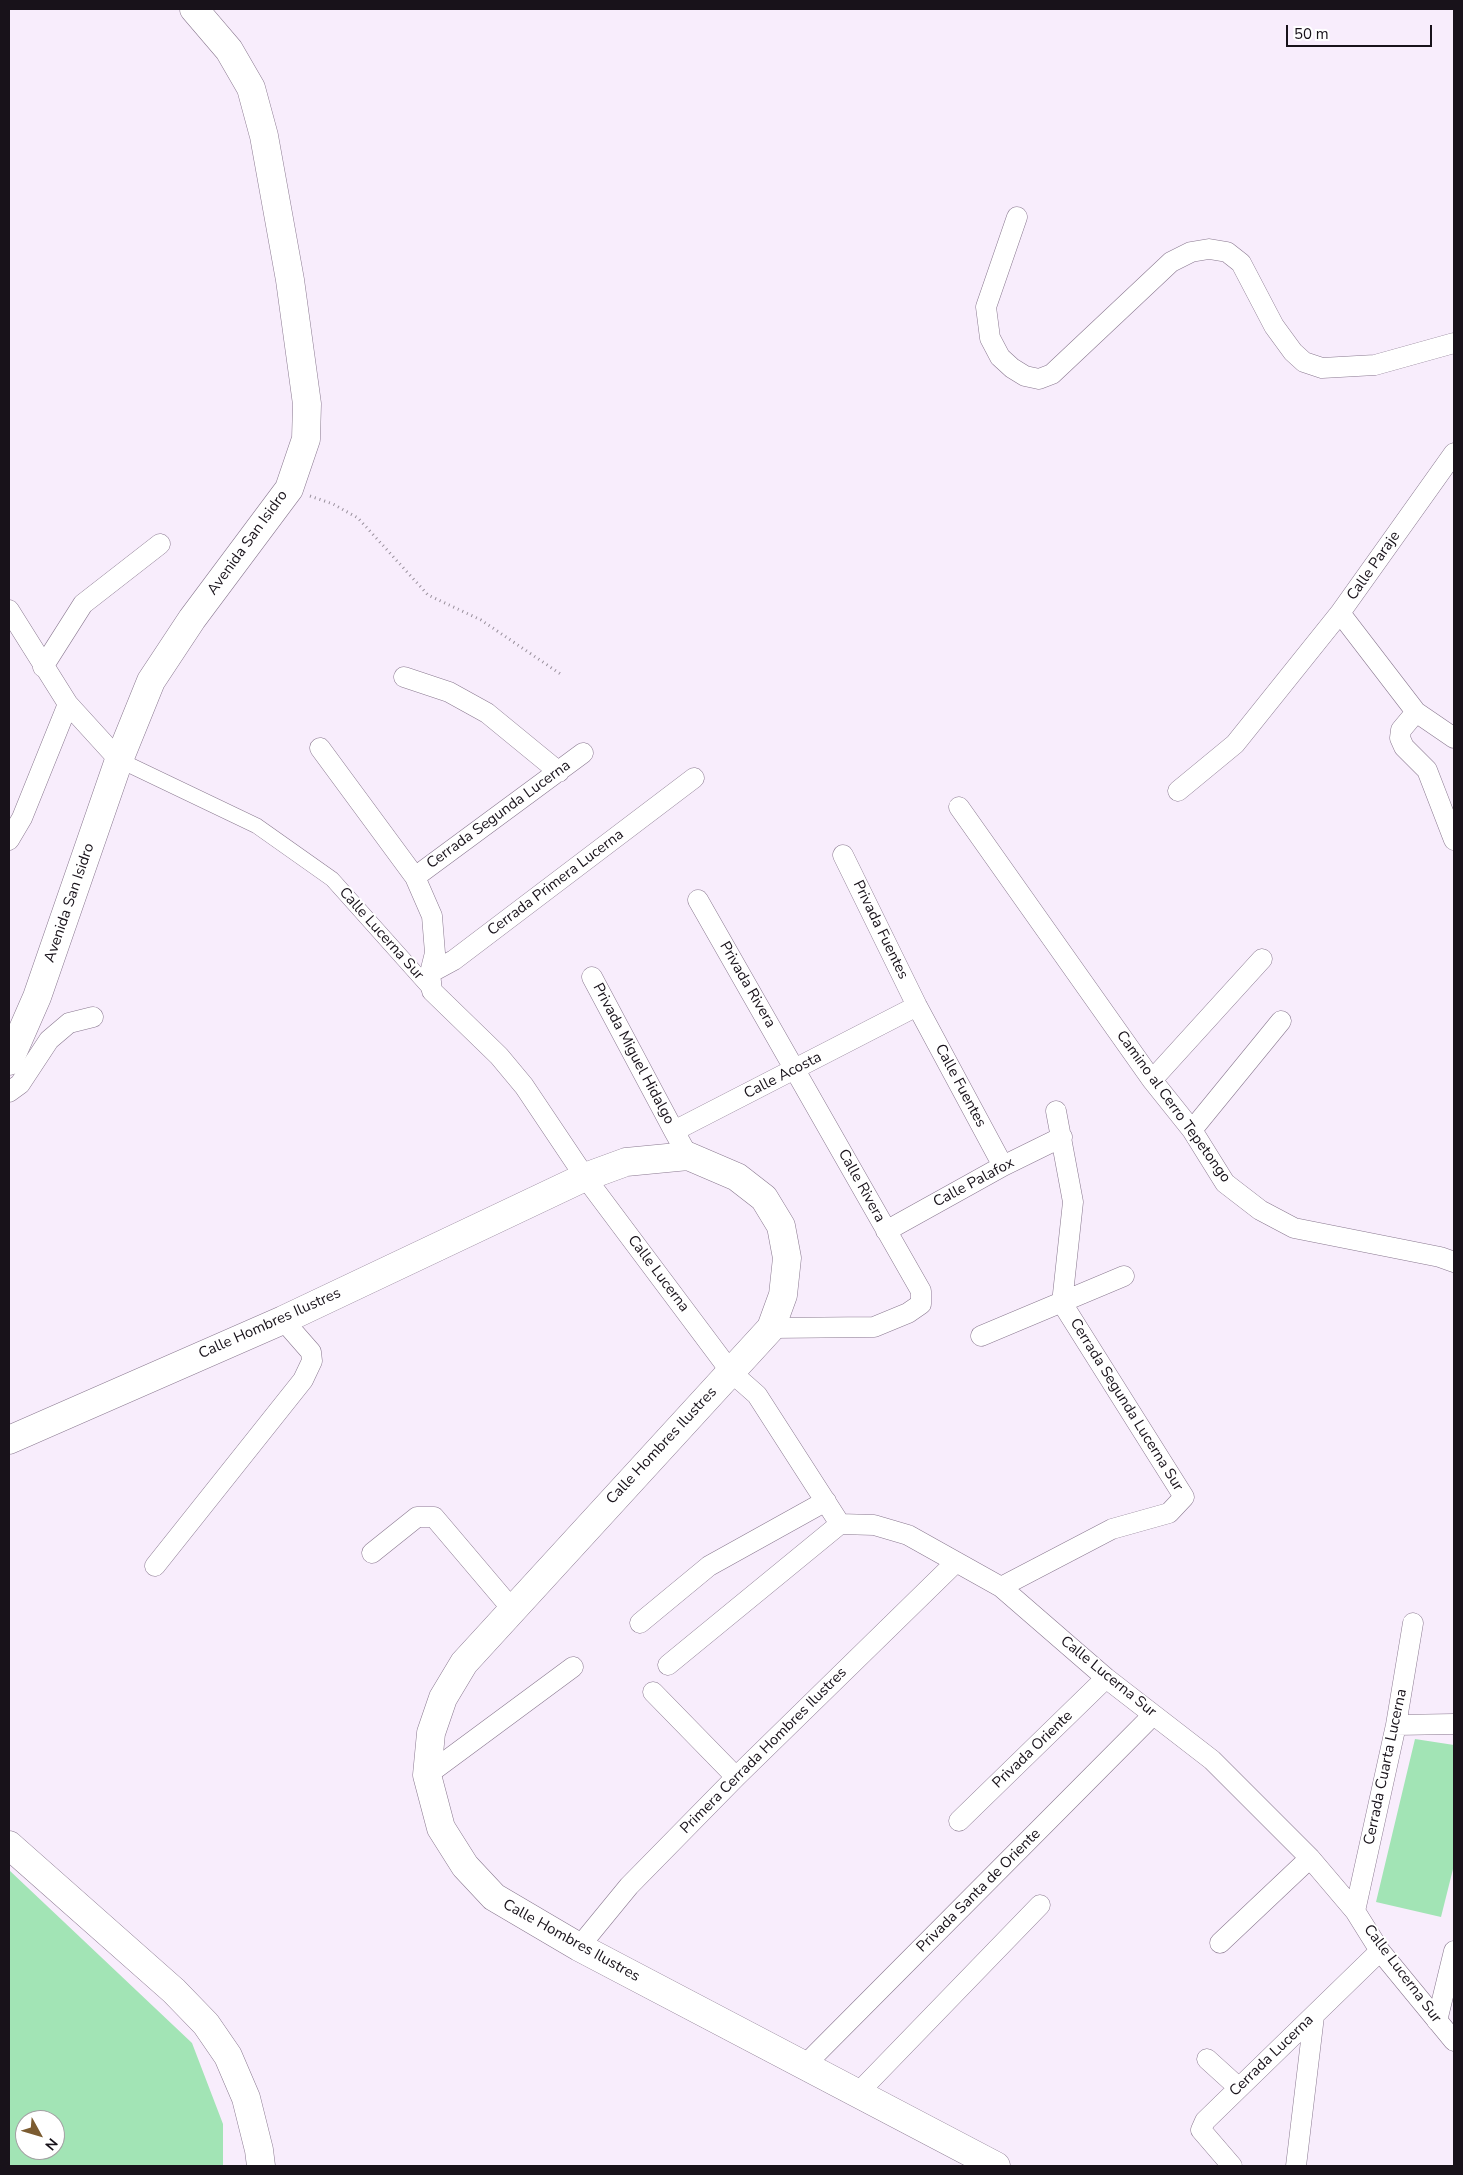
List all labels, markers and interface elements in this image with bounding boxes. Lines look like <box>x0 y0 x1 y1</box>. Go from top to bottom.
scale bar <box>1288 15 1434 47</box>
text: 50 m <box>1294 24 1329 44</box>
street label: Avenida San Isidro <box>204 487 292 599</box>
street label: Calle Paraje <box>1344 528 1404 604</box>
street label: Cerrada Segunda Lucerna <box>424 757 574 873</box>
street label: Cerrada Primera Lucerna <box>484 826 628 940</box>
street label: Avenida San Isidro <box>41 841 99 965</box>
street label: Privada Fuentes <box>848 878 912 982</box>
street label: Calle Lucerna Sur <box>335 884 427 984</box>
street label: Privada Rivera <box>715 939 779 1031</box>
street label: Privada Miguel Hidalgo <box>588 980 678 1128</box>
street label: Camino al Cerro Tepetongo <box>1112 1028 1234 1186</box>
street label: Calle Fuentes <box>931 1041 989 1131</box>
street label: Calle Acosta <box>741 1049 825 1103</box>
street label: Calle Rivera <box>834 1146 888 1226</box>
street label: Calle Palafox <box>931 1154 1017 1212</box>
street label: Calle Lucerna <box>623 1232 693 1316</box>
street label: Calle Hombres Ilustres <box>196 1285 344 1363</box>
street label: Cerrada Segunda Lucerna Sur <box>1065 1315 1187 1495</box>
street label: Calle Hombres Ilustres <box>603 1384 721 1508</box>
street label: Calle Lucerna Sur <box>1056 1633 1160 1721</box>
street label: Primera Cerrada Hombres Ilustres <box>677 1664 851 1838</box>
street label: Cerrada Cuarta Lucerna <box>1361 1687 1411 1847</box>
street label: Privada Oriente <box>989 1707 1077 1793</box>
street label: Privada Santa de Oriente <box>913 1825 1045 1957</box>
street label: Calle Hombres Ilustres <box>499 1896 643 1986</box>
street label: Calle Lucerna Sur <box>1359 1921 1445 2027</box>
street label: Cerrada Lucerna <box>1226 2011 1318 2101</box>
north arrow <box>15 2110 65 2160</box>
text: N <box>41 2134 62 2154</box>

